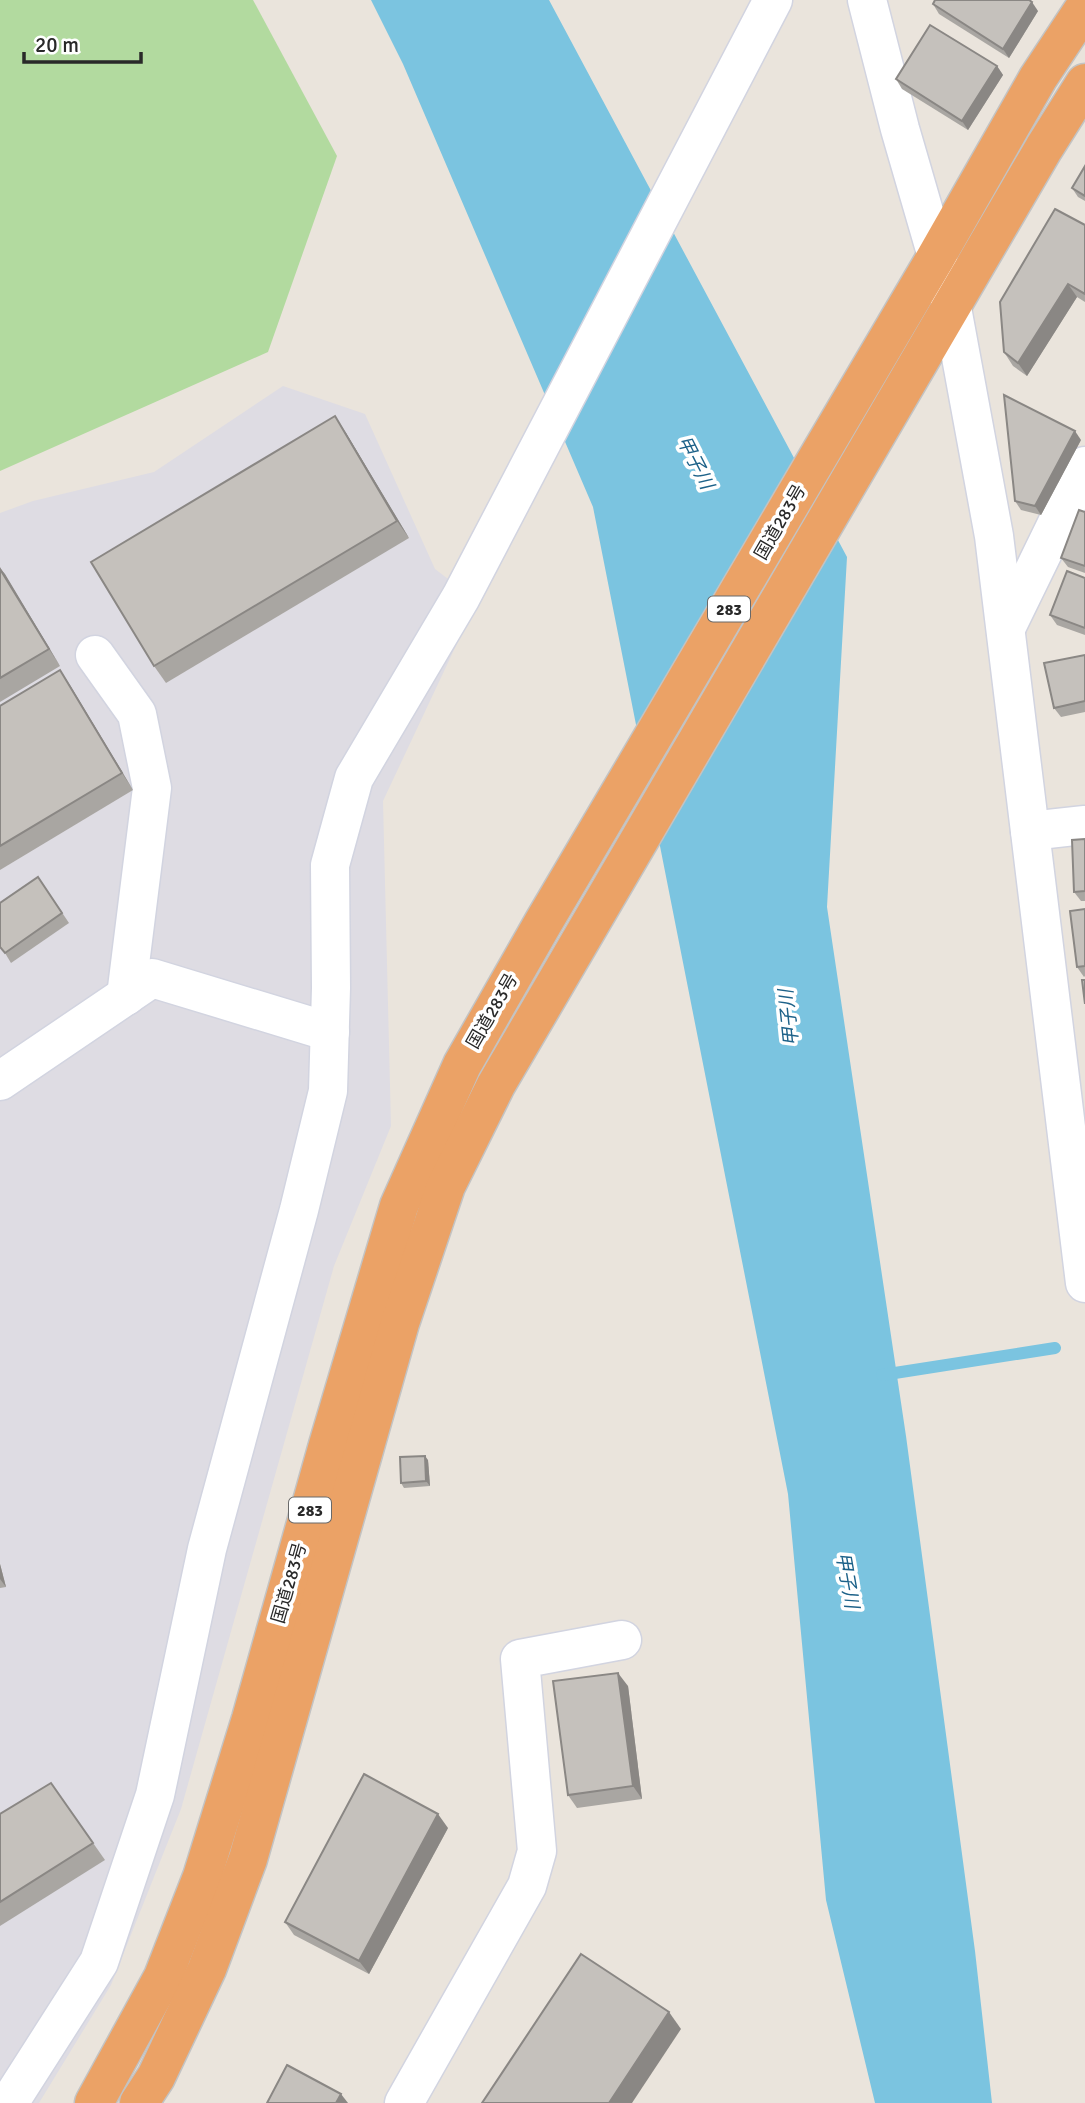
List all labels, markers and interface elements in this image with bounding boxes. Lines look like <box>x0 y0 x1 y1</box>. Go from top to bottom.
scale bar <box>24 21 142 65</box>
text: 20 m <box>35 32 79 58</box>
water label: 甲子川 <box>671 432 720 495</box>
street label: 国道283号 <box>750 480 810 564</box>
road number: 283 <box>708 596 750 622</box>
street label: 国道283号 <box>462 969 522 1053</box>
water label: 甲子川 <box>774 986 804 1048</box>
road number: 283 <box>289 1498 331 1522</box>
street label: 国道283号 <box>267 1540 311 1626</box>
water label: 甲子川 <box>830 1550 864 1612</box>

